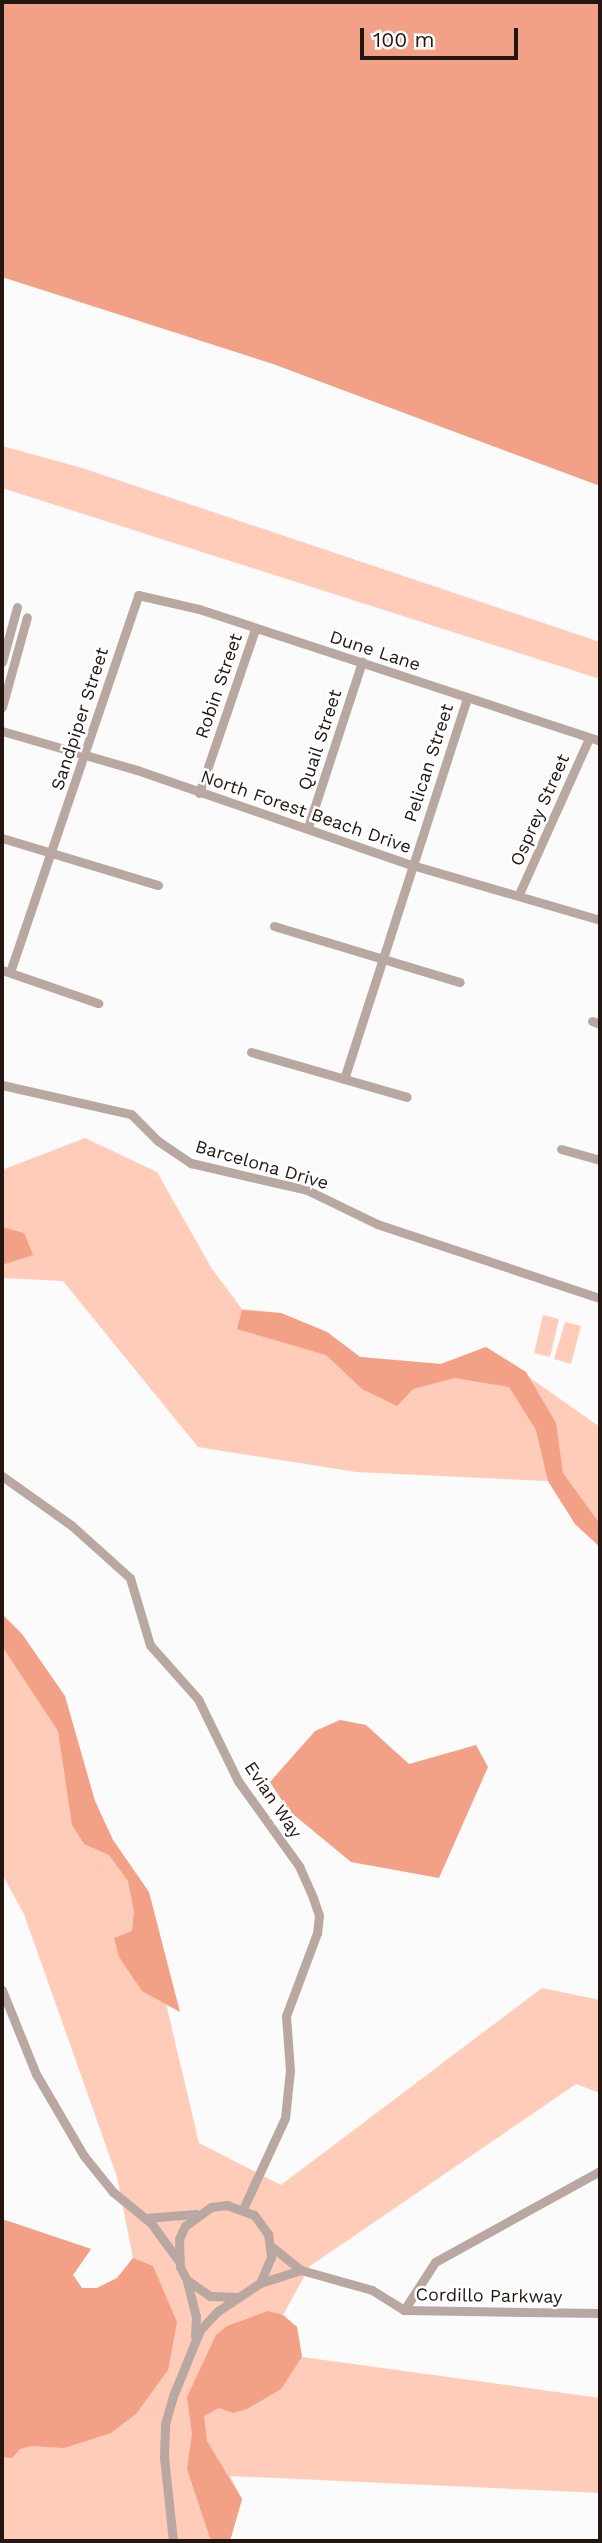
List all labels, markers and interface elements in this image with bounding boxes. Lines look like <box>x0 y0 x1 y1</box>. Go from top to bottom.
scale bar <box>364 14 522 58</box>
text: 100 m <box>373 27 435 52</box>
street label: Dune Lane <box>327 626 423 676</box>
street label: Robin Street <box>191 630 247 742</box>
street label: Sandpiper Street <box>47 645 113 793</box>
street label: Quail Street <box>293 687 347 793</box>
street label: Pelican Street <box>400 701 458 825</box>
street label: Osprey Street <box>506 750 574 870</box>
street label: North Forest Beach Drive <box>198 766 414 858</box>
street label: Barcelona Drive <box>193 1136 331 1194</box>
street label: Evian Way <box>239 1757 307 1843</box>
street label: Cordillo Parkway <box>415 2284 563 2308</box>

